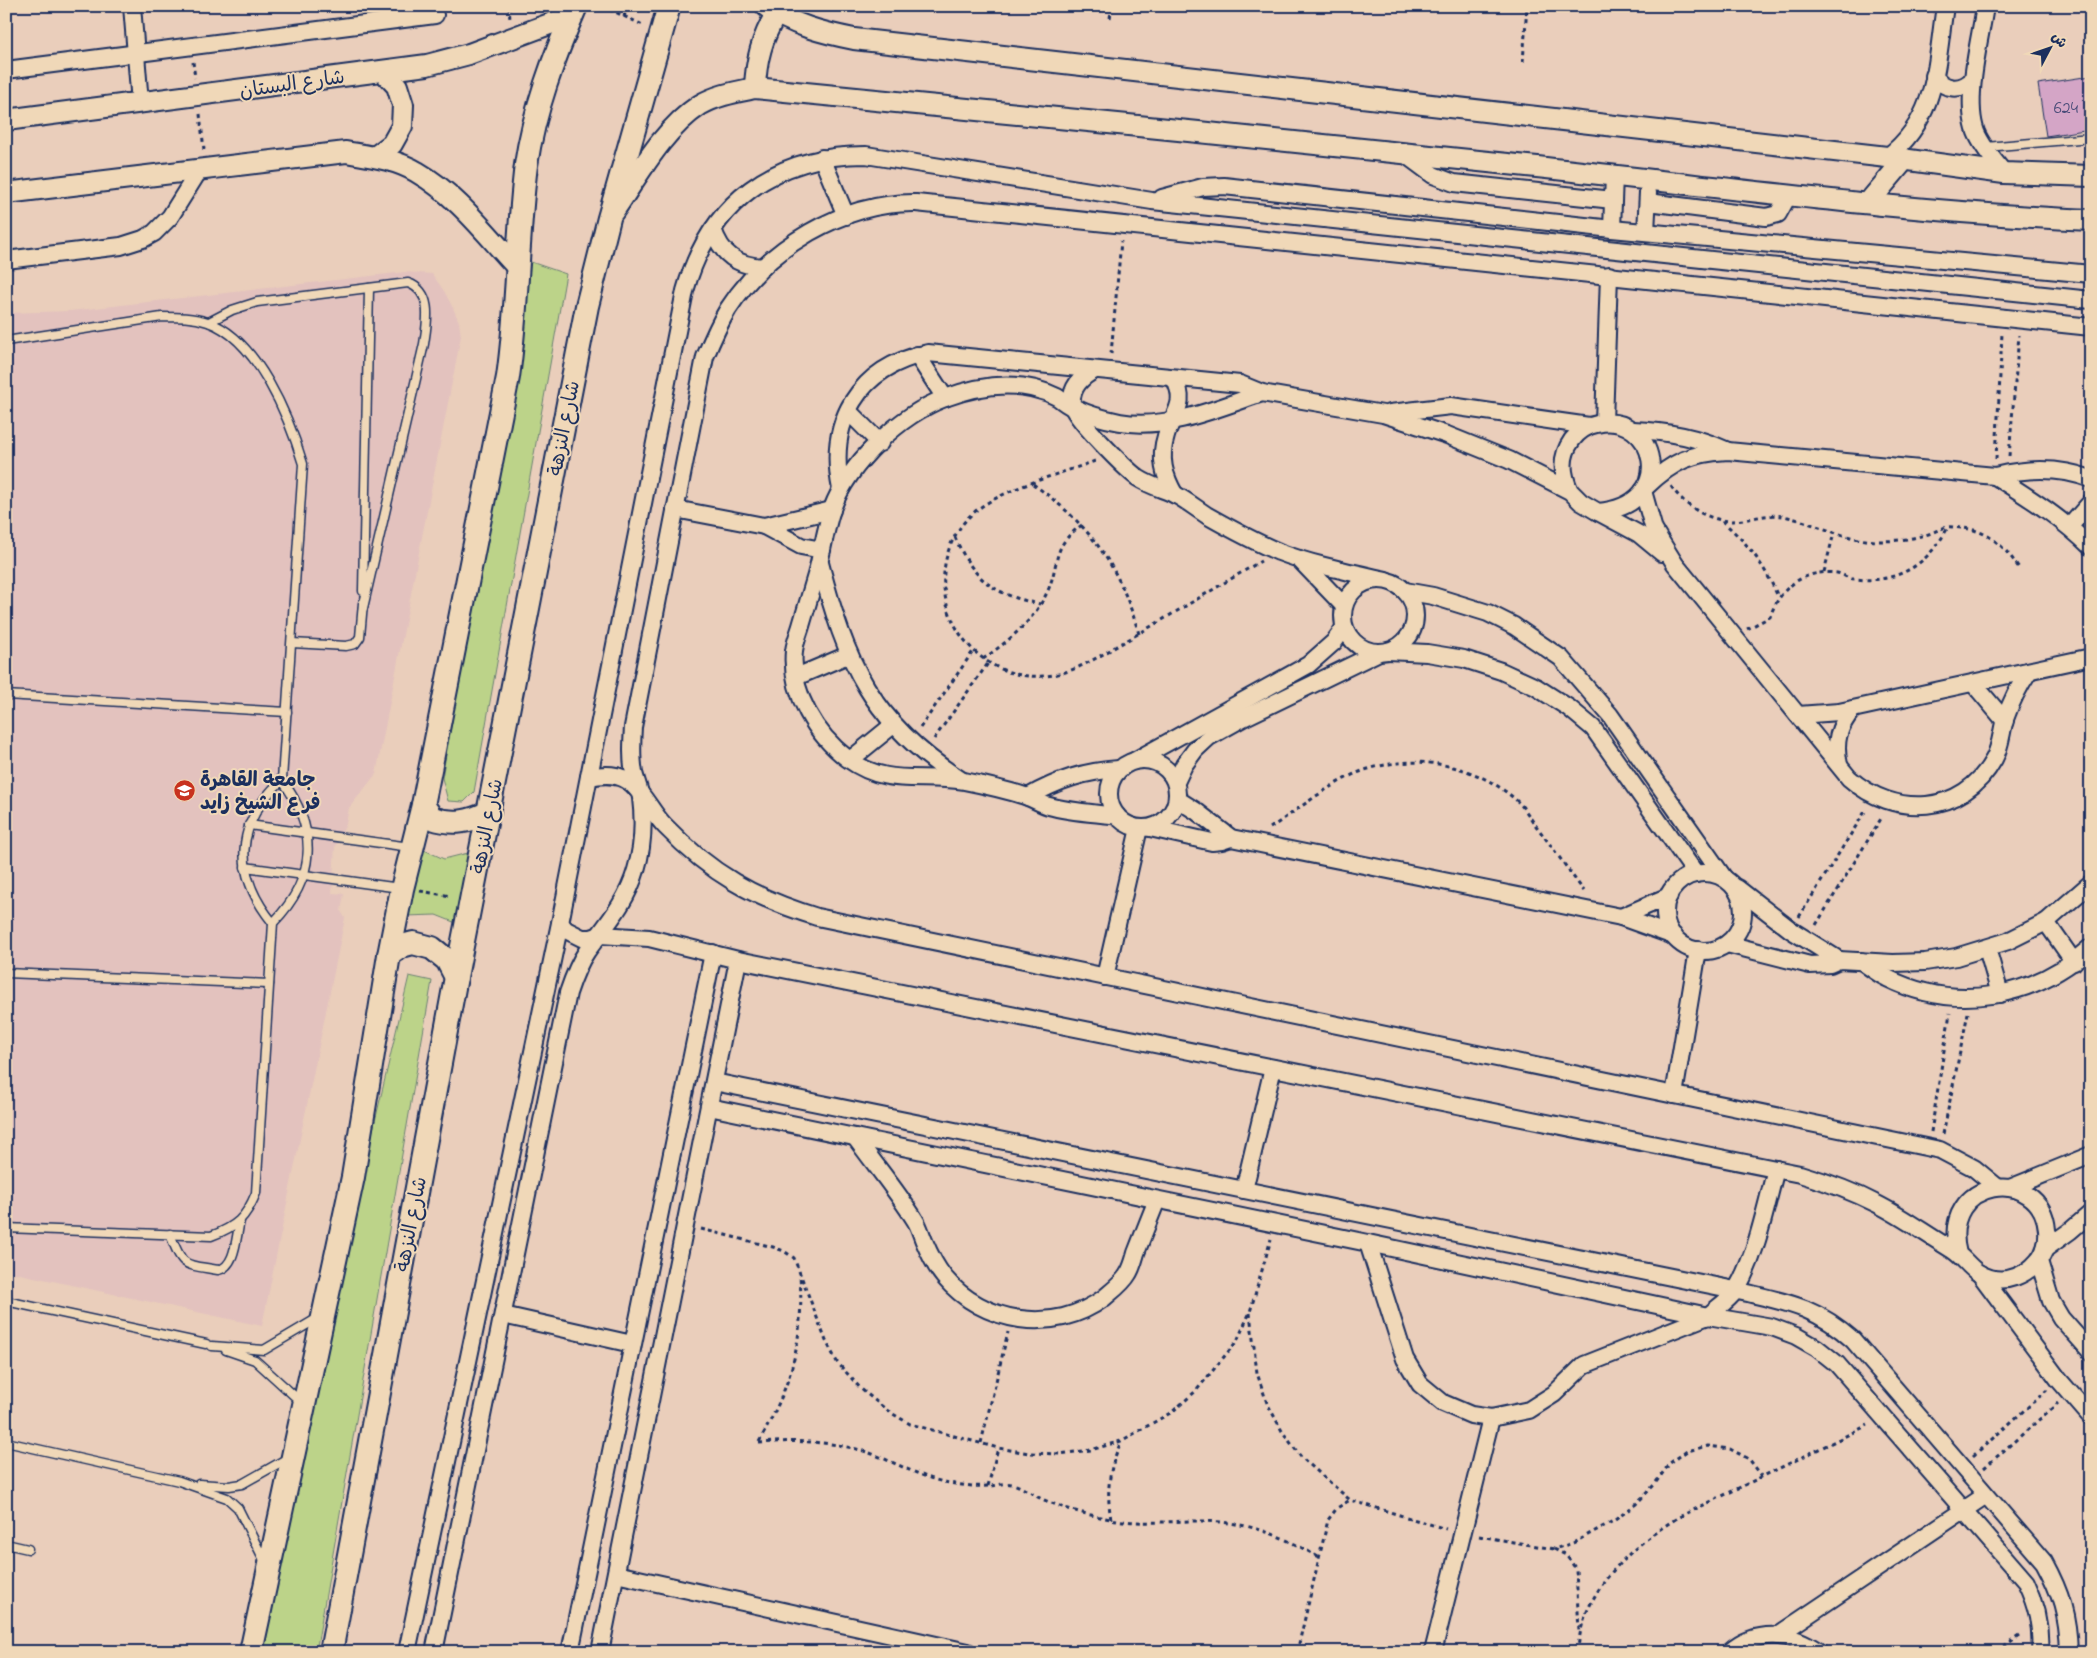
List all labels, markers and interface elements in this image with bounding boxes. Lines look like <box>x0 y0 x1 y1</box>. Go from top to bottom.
north arrow <box>2024 22 2074 72</box>
text: ش <box>2046 28 2072 53</box>
street label: شارع البستان <box>238 64 347 107</box>
house number: 624 <box>2054 96 2079 122</box>
street label: شارع النزهة <box>542 378 589 479</box>
place label: جامعة القاهرة فرع الشيخ زايد <box>200 767 320 819</box>
street label: شارع النزهة <box>465 776 512 877</box>
school or university icon: جامعة القاهرة فرع الشيخ زايد <box>172 779 196 803</box>
street label: شارع النزهة <box>389 1174 436 1275</box>

